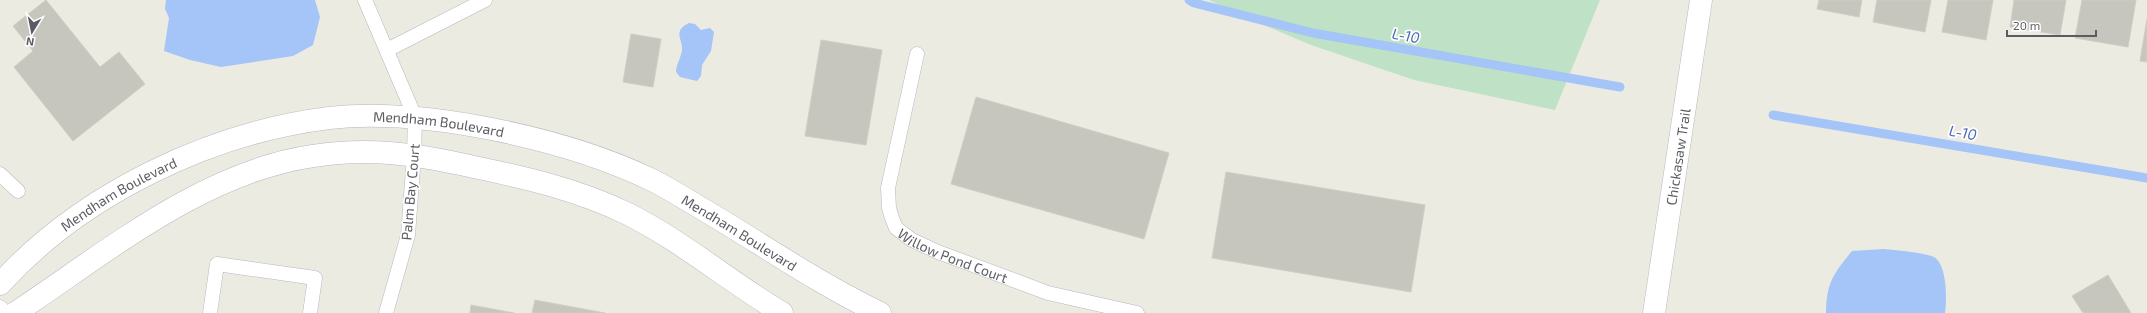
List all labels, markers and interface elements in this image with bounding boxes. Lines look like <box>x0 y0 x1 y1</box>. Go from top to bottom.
north arrow <box>12 12 52 52</box>
scale bar <box>2007 12 2096 38</box>
text: 20 m <box>2013 18 2040 32</box>
water label: L-10 <box>1391 24 1421 46</box>
text: N <box>25 35 35 49</box>
street label: Chickasaw Trail <box>1662 106 1693 206</box>
street label: Mendham Boulevard <box>373 107 506 140</box>
water label: L-10 <box>1948 121 1978 143</box>
street label: Palm Bay Court <box>397 143 423 241</box>
street label: Mendham Boulevard <box>57 153 179 234</box>
street label: Mendham Boulevard <box>679 190 800 274</box>
street label: Willow Pond Court <box>895 224 1010 286</box>

